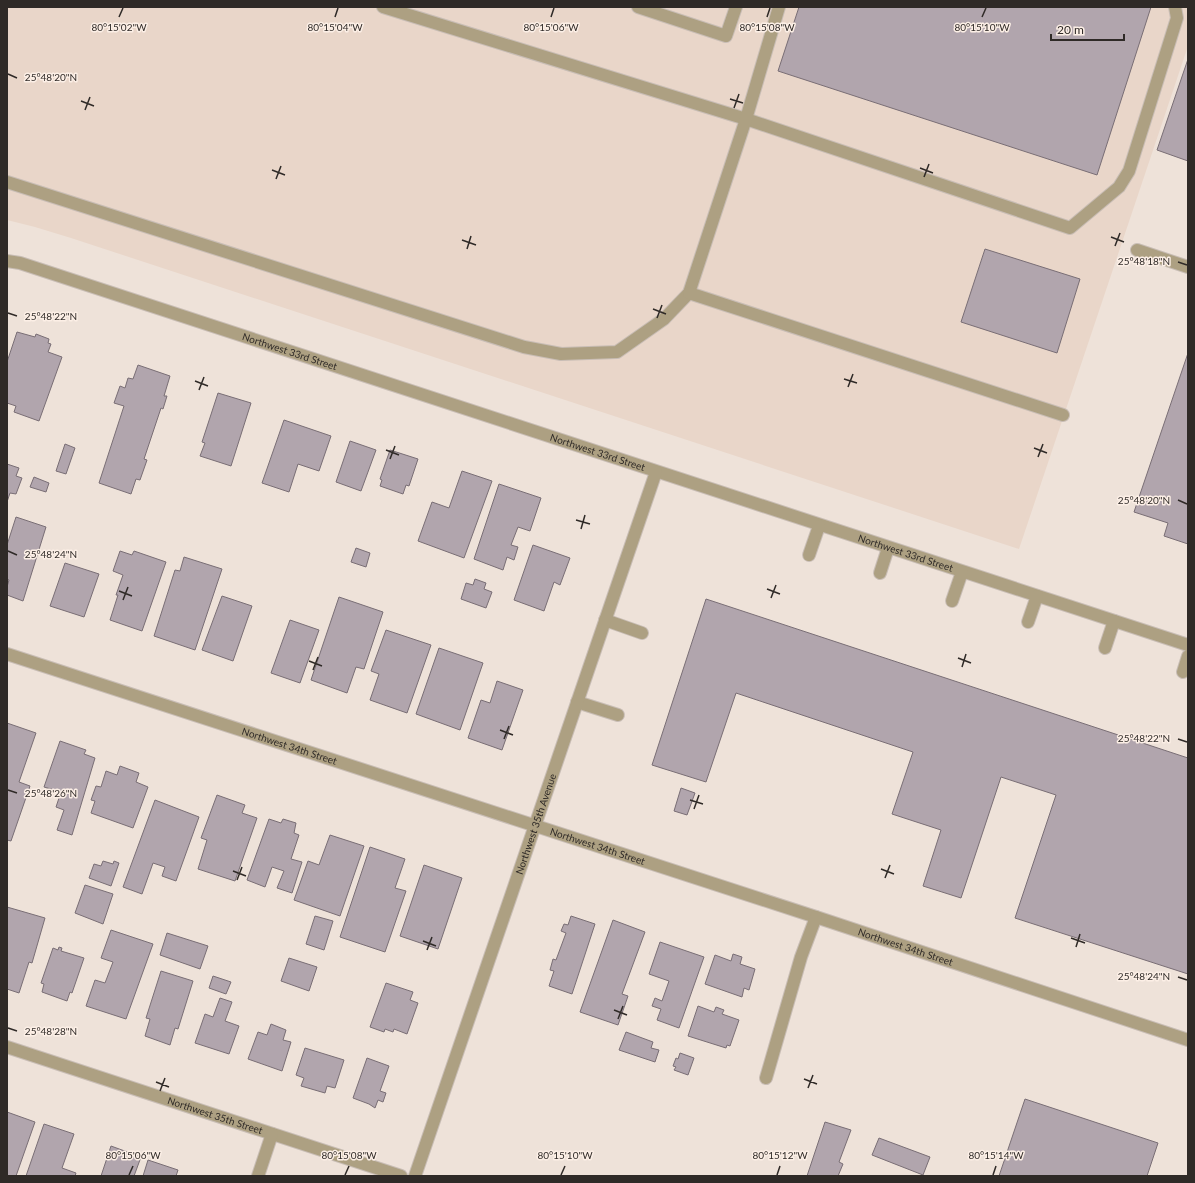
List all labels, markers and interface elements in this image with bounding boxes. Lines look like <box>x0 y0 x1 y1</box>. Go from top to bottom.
scale bar <box>1051 16 1124 42</box>
text: 80°15'02"W <box>91 21 147 33</box>
text: 80°15'04"W <box>307 21 363 33</box>
text: 80°15'06"W <box>523 21 579 33</box>
text: 80°15'08"W <box>739 21 795 33</box>
text: 80°15'10"W <box>954 21 1010 33</box>
text: 20 m <box>1057 22 1084 37</box>
text: 25°48'20"N <box>25 71 77 83</box>
text: 25°48'18"N <box>1118 255 1170 267</box>
text: 25°48'22"N <box>25 310 77 322</box>
street label: Northwest 33rd Street <box>241 330 339 372</box>
street label: Northwest 33rd Street <box>549 431 647 473</box>
text: 25°48'20"N <box>1118 494 1170 506</box>
street label: Northwest 33rd Street <box>857 532 955 574</box>
text: 25°48'24"N <box>25 548 77 560</box>
street label: Northwest 34th Street <box>240 725 339 767</box>
text: 25°48'22"N <box>1118 732 1170 744</box>
street label: Northwest 35th Avenue <box>513 772 558 876</box>
text: 25°48'26"N <box>25 787 77 799</box>
street label: Northwest 34th Street <box>549 825 647 867</box>
street label: Northwest 34th Street <box>857 925 955 968</box>
text: 25°48'24"N <box>1118 970 1170 982</box>
text: 25°48'28"N <box>25 1025 77 1037</box>
street label: Northwest 35th Street <box>166 1094 265 1136</box>
text: 80°15'06"W <box>105 1149 161 1161</box>
text: 80°15'08"W <box>321 1149 377 1161</box>
text: 80°15'10"W <box>537 1149 593 1161</box>
text: 80°15'12"W <box>752 1149 808 1161</box>
text: 80°15'14"W <box>968 1149 1024 1161</box>

